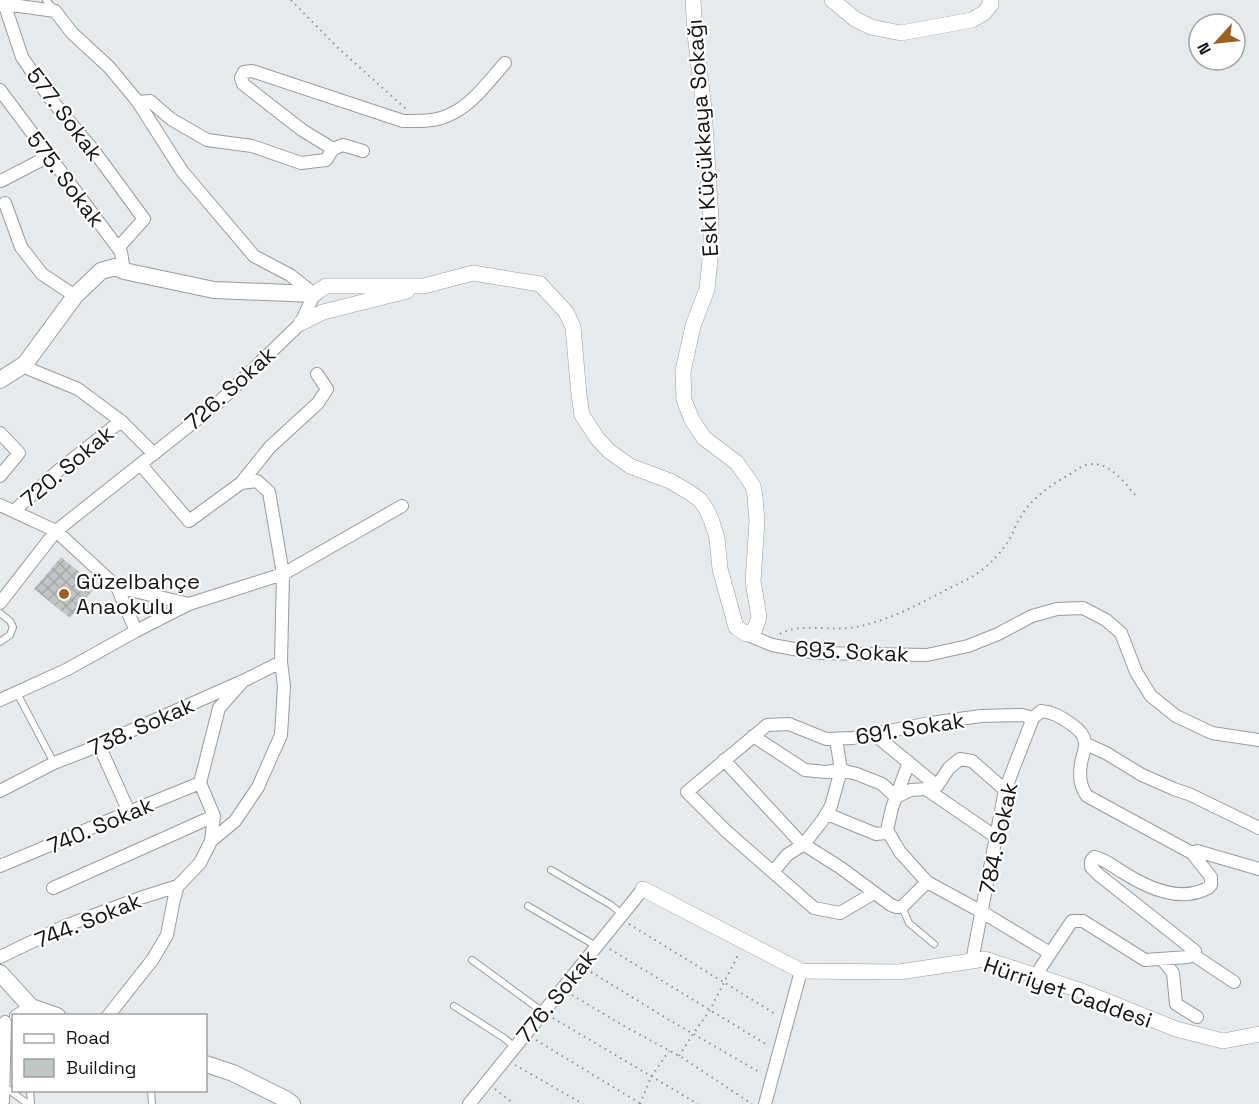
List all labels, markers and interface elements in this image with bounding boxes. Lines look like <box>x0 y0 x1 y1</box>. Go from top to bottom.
north arrow <box>1187 12 1247 72</box>
street label: Eski Küçükkaya Sokağı <box>680 18 724 258</box>
text: N <box>1192 39 1216 58</box>
street label: 577. Sokak <box>21 62 109 166</box>
street label: 575. Sokak <box>21 126 111 232</box>
street label: 726. Sokak <box>179 340 281 436</box>
street label: 720. Sokak <box>15 419 119 513</box>
place label: Güzelbahçe Anaokulu <box>76 567 200 620</box>
marker: Güzelbahçe Anaokulu <box>57 587 71 601</box>
street label: 693. Sokak <box>794 634 910 668</box>
street label: 738. Sokak <box>84 690 198 762</box>
street label: 691. Sokak <box>854 706 967 750</box>
street label: 784. Sokak <box>973 779 1024 896</box>
street label: 740. Sokak <box>43 790 157 860</box>
street label: 744. Sokak <box>31 886 145 954</box>
street label: 776. Sokak <box>510 944 602 1048</box>
street label: Hürriyet Caddesi <box>980 950 1156 1034</box>
legend <box>12 1014 207 1092</box>
text: Road <box>66 1026 110 1049</box>
text: Building <box>66 1056 136 1079</box>

